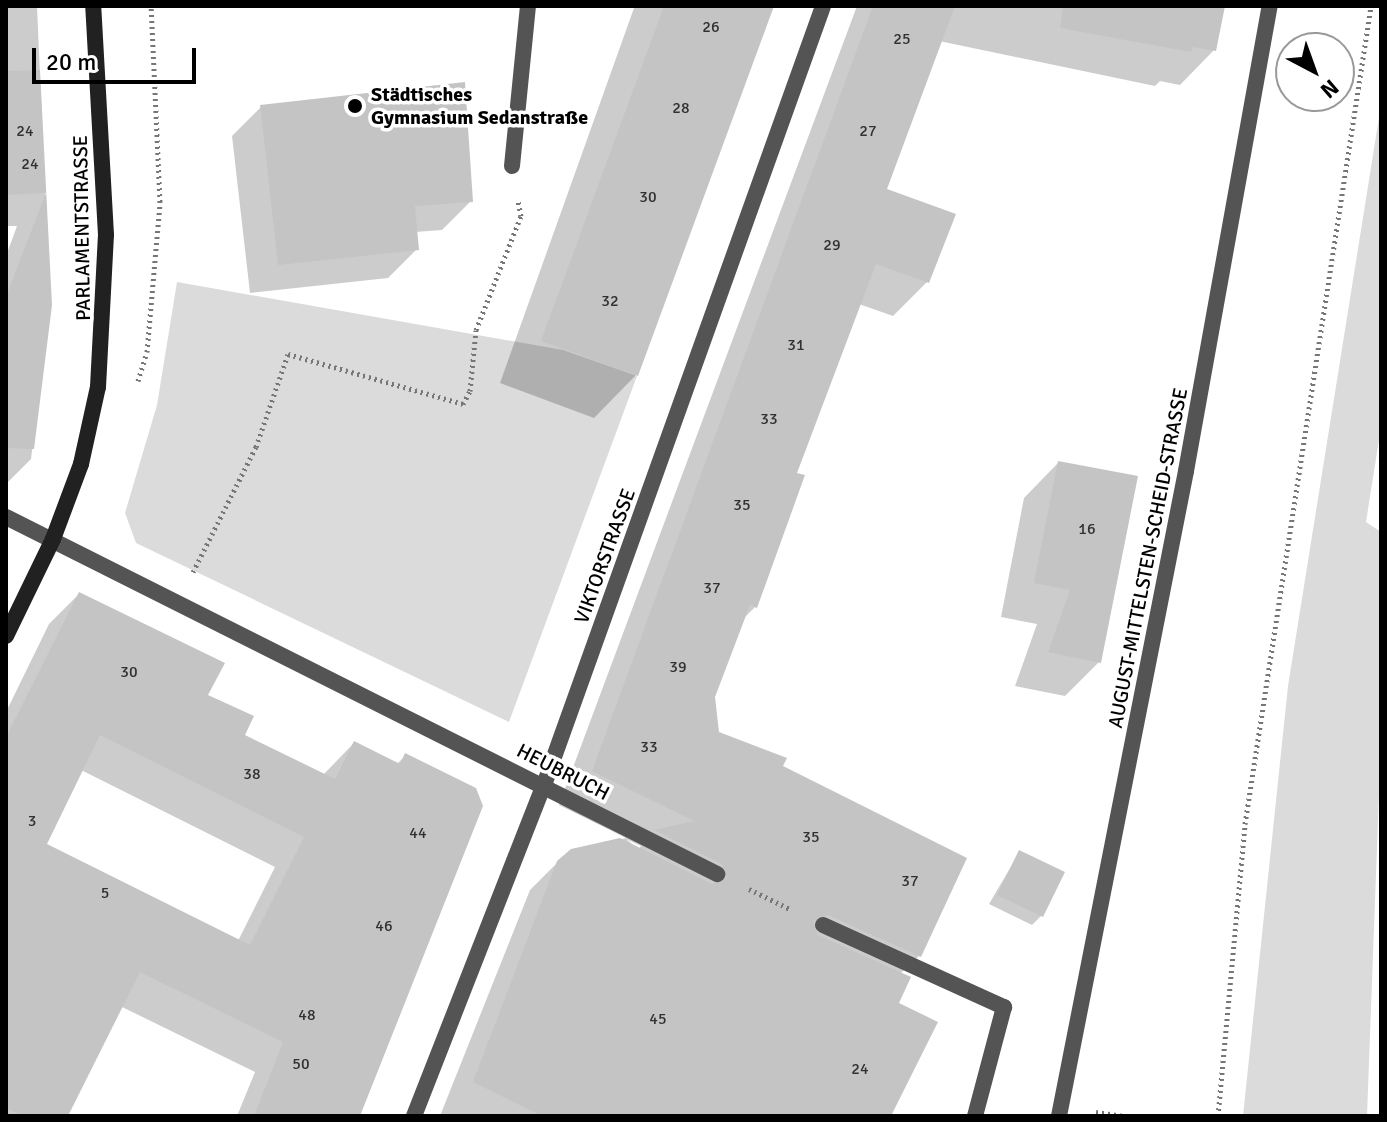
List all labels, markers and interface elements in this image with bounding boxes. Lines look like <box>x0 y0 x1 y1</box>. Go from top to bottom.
house number: 26 <box>702 17 720 37</box>
house number: 25 <box>893 29 911 49</box>
scale bar <box>36 32 200 82</box>
north arrow <box>1275 32 1355 112</box>
text: 20 m <box>46 47 96 77</box>
text: N <box>1315 74 1344 104</box>
place label: Städtisches Gymnasium Sedanstraße <box>371 82 588 129</box>
marker: Städtisches Gymnasium Sedanstraße <box>346 97 364 115</box>
house number: 28 <box>672 98 690 118</box>
house number: 24 <box>16 121 34 141</box>
house number: 27 <box>859 121 877 141</box>
street label: PARLAMENTSTRASSE <box>68 135 96 321</box>
house number: 24 <box>21 154 39 174</box>
house number: 30 <box>639 187 657 207</box>
house number: 29 <box>823 235 841 255</box>
house number: 32 <box>601 291 619 311</box>
house number: 31 <box>787 335 805 355</box>
street label: AUGUST-MITTELSTEN-SCHEID-STRASSE <box>1103 386 1193 730</box>
house number: 33 <box>760 409 778 429</box>
street label: VIKTORSTRASSE <box>569 485 641 627</box>
house number: 35 <box>733 495 751 515</box>
house number: 16 <box>1078 519 1096 539</box>
house number: 37 <box>703 578 721 598</box>
house number: 39 <box>669 657 687 677</box>
house number: 30 <box>120 662 138 682</box>
house number: 33 <box>640 737 658 757</box>
street label: HEUBRUCH <box>513 738 613 806</box>
house number: 38 <box>243 764 261 784</box>
house number: 3 <box>28 811 36 831</box>
house number: 44 <box>409 823 427 843</box>
house number: 35 <box>802 827 820 847</box>
house number: 37 <box>901 871 919 891</box>
house number: 5 <box>101 883 109 903</box>
house number: 46 <box>375 916 393 936</box>
house number: 48 <box>298 1005 316 1025</box>
house number: 45 <box>649 1009 667 1029</box>
house number: 50 <box>292 1054 310 1074</box>
house number: 24 <box>851 1059 869 1079</box>

